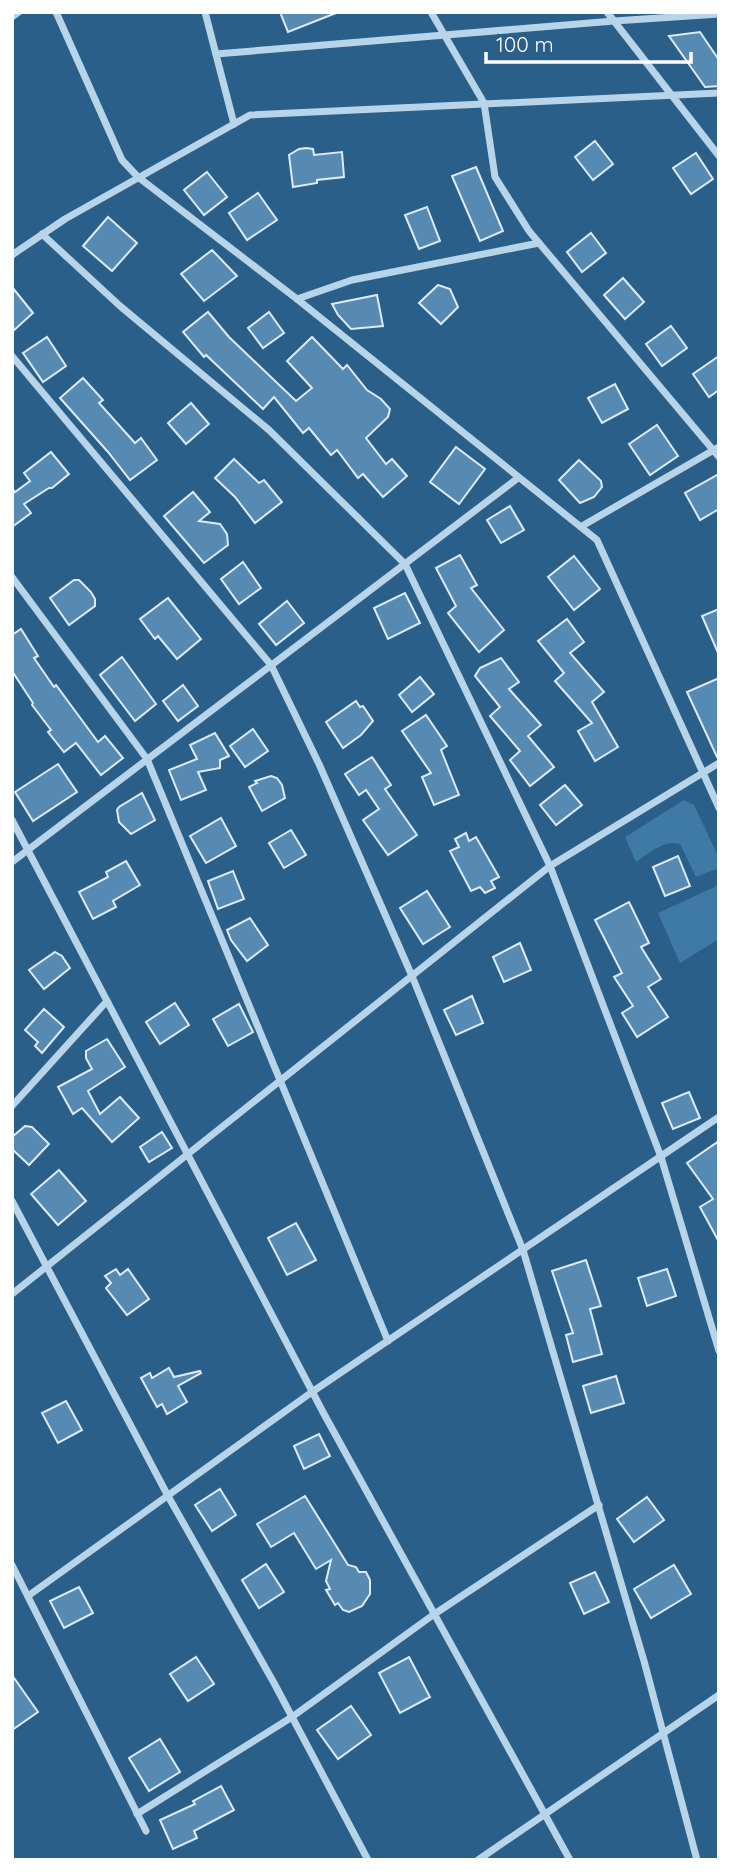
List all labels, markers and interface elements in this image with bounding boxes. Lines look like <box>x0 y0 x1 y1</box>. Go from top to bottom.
scale bar <box>486 21 691 65</box>
text: 100 m <box>496 31 554 57</box>

